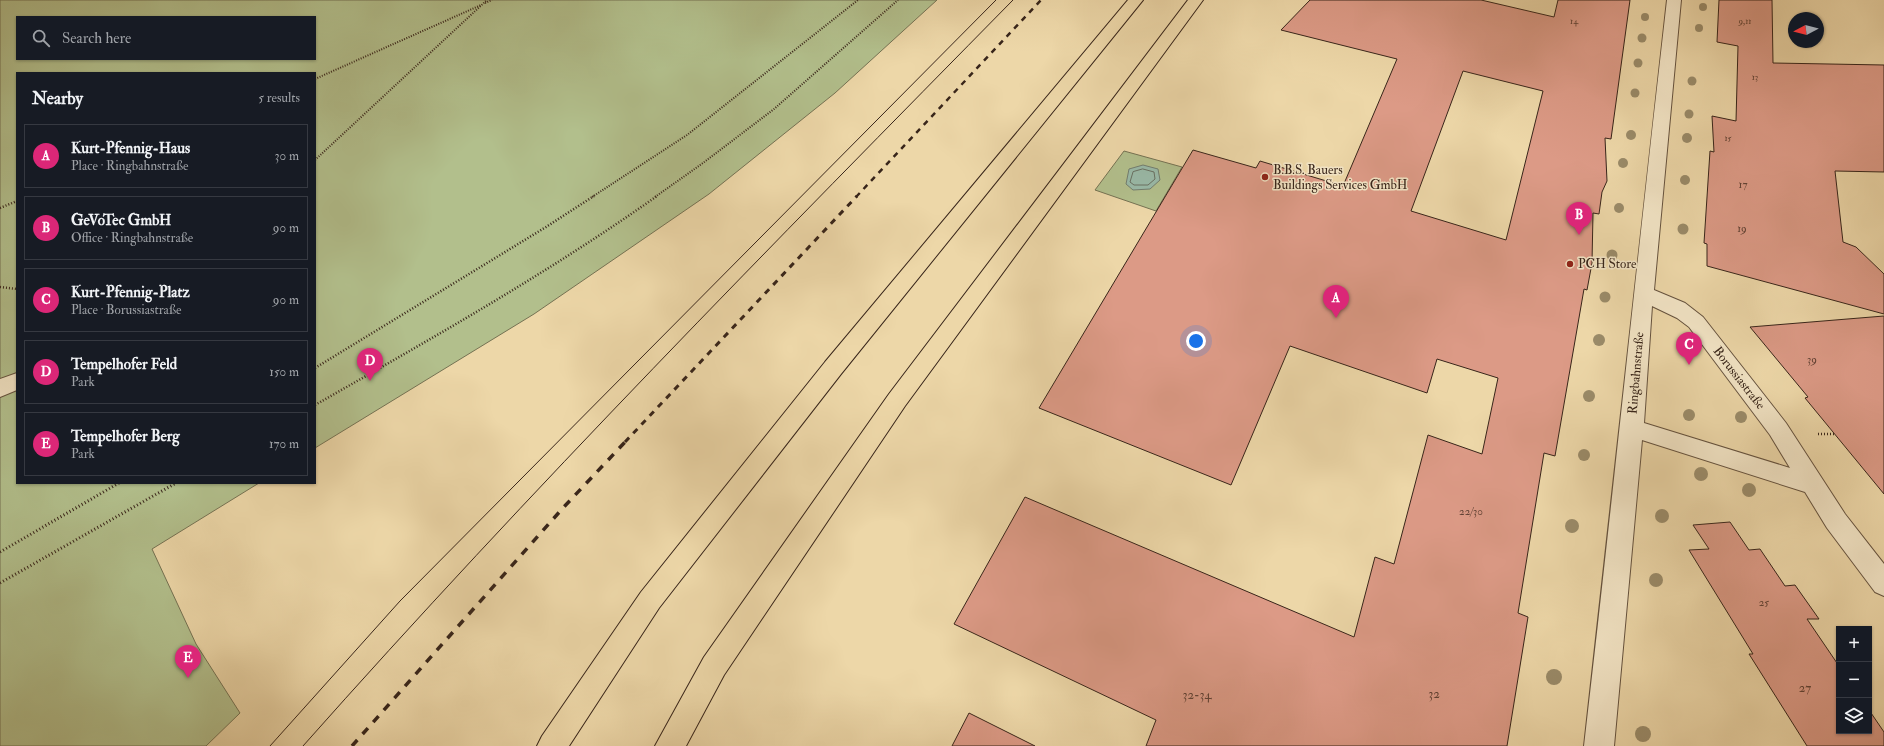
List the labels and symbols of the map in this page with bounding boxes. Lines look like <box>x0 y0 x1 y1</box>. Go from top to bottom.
north arrow <box>1788 12 1824 48</box>
house number: 14 <box>1570 16 1579 27</box>
house number: 9,11 <box>1737 16 1752 27</box>
house number: 13 <box>1752 72 1758 83</box>
house number: 15 <box>1724 133 1732 144</box>
place label: B.B.S. Bauers Buildings Services GmbH <box>1273 162 1408 193</box>
marker: B.B.S. Bauers Buildings Services GmbH <box>1260 172 1270 182</box>
house number: 17 <box>1739 178 1747 191</box>
pin: B <box>1566 202 1592 235</box>
house number: 19 <box>1737 222 1747 235</box>
place label: PCH Store <box>1578 256 1637 272</box>
marker: PCH Store <box>1565 259 1575 269</box>
pin: A <box>1323 285 1349 318</box>
your location <box>1186 331 1206 351</box>
street label: Ringbahnstraße <box>1624 331 1648 415</box>
pin: C <box>1676 332 1702 365</box>
street label: Borussiastraße <box>1709 343 1769 413</box>
pin: D <box>357 348 383 381</box>
house number: 39 <box>1807 353 1817 366</box>
house number: 22/30 <box>1459 505 1483 518</box>
house number: 25 <box>1759 596 1769 609</box>
pin: E <box>175 645 201 678</box>
house number: 27 <box>1799 680 1811 696</box>
house number: 32 <box>1428 686 1440 702</box>
house number: 32-34 <box>1182 687 1213 703</box>

